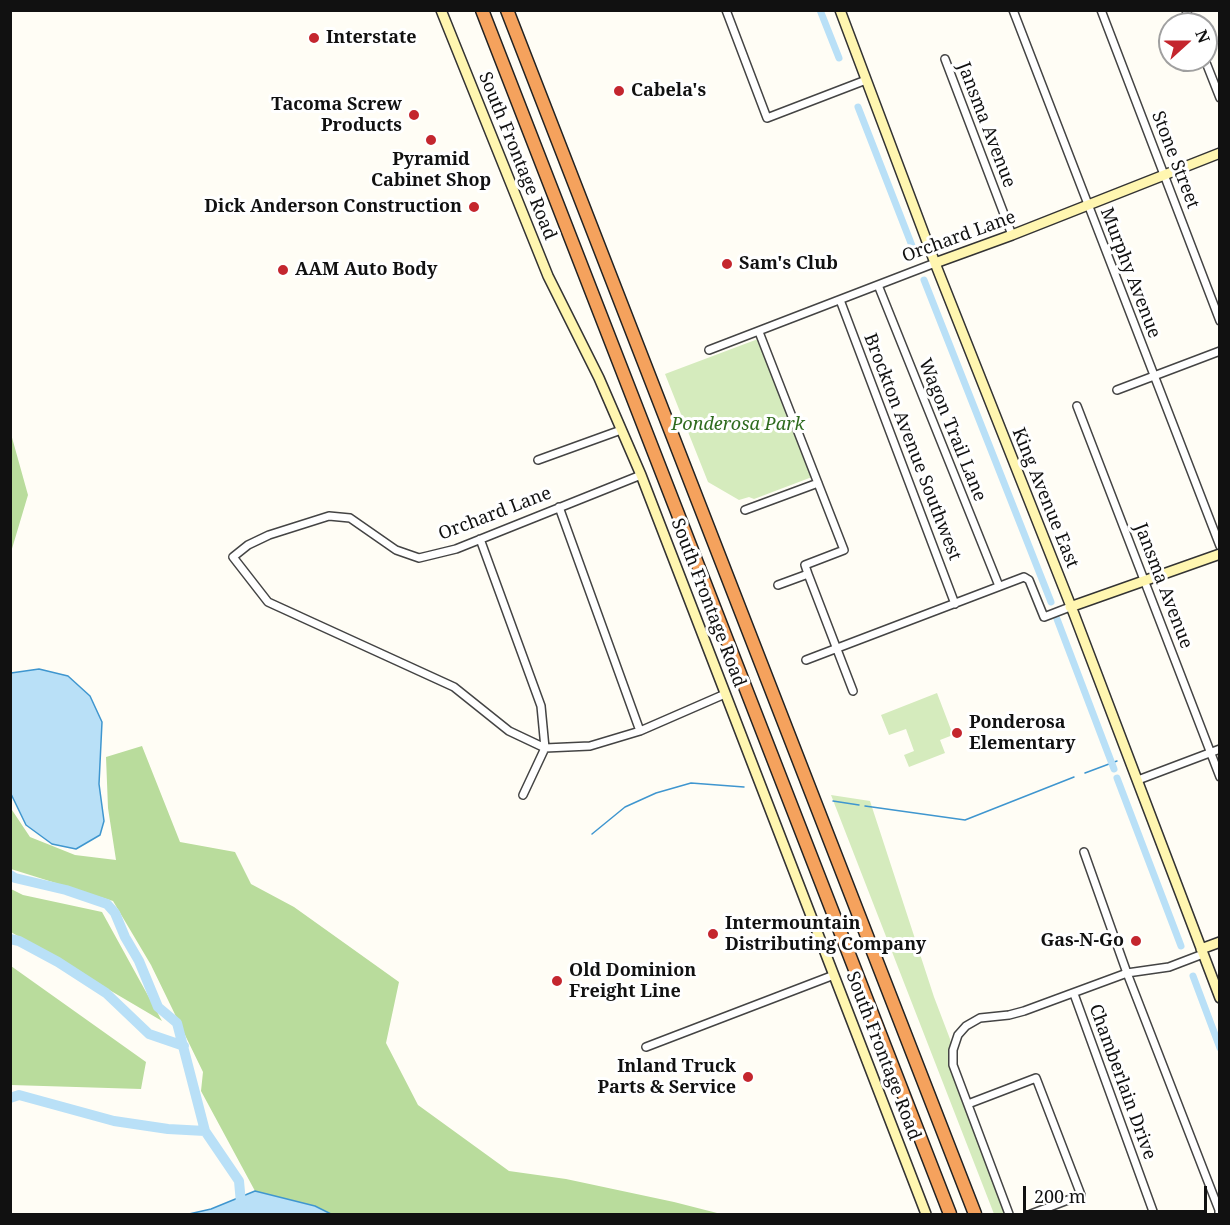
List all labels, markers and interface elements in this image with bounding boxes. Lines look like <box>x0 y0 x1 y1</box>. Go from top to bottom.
north arrow <box>1158 12 1218 72</box>
text: N <box>1190 26 1215 46</box>
place label: Interstate <box>326 27 417 49</box>
marker: Interstate <box>307 31 321 45</box>
street label: Jansma Avenue <box>952 59 1020 191</box>
street label: South Frontage Road <box>473 69 561 243</box>
place label: Cabela's <box>631 80 706 102</box>
marker: Cabela's <box>612 84 626 98</box>
place label: Tacoma Screw Products <box>271 94 402 136</box>
marker: Tacoma Screw Products <box>407 108 421 122</box>
street label: Stone Street <box>1147 108 1203 212</box>
marker: Pyramid Cabinet Shop <box>424 133 438 147</box>
place label: Pyramid Cabinet Shop <box>371 149 491 192</box>
place label: Dick Anderson Construction <box>204 196 462 218</box>
marker: Dick Anderson Construction <box>467 200 481 214</box>
street label: Murphy Avenue <box>1095 205 1165 341</box>
street label: Orchard Lane <box>899 206 1019 268</box>
place label: Sam's Club <box>739 253 838 275</box>
marker: Sam's Club <box>720 257 734 271</box>
place label: AAM Auto Body <box>295 259 437 281</box>
marker: AAM Auto Body <box>276 263 290 277</box>
street label: Brockton Avenue Southwest <box>859 331 965 563</box>
street label: Wagon Trail Lane <box>914 356 990 504</box>
park label: Ponderosa Park <box>671 414 805 436</box>
street label: King Avenue East <box>1007 425 1083 571</box>
street label: Orchard Lane <box>436 483 554 545</box>
street label: South Frontage Road <box>666 516 750 690</box>
street label: Jansma Avenue <box>1129 520 1197 652</box>
place label: Ponderosa Elementary <box>969 712 1075 754</box>
marker: Ponderosa Elementary <box>950 726 964 740</box>
place label: Intermountain Distributing Company <box>725 913 926 956</box>
marker: Intermountain Distributing Company <box>706 927 720 941</box>
place label: Gas-N-Go <box>1040 930 1124 952</box>
marker: Gas-N-Go <box>1129 934 1143 948</box>
place label: Old Dominion Freight Line <box>569 960 696 1002</box>
street label: South Frontage Road <box>841 969 925 1143</box>
marker: Old Dominion Freight Line <box>550 974 564 988</box>
street label: Chamberlain Drive <box>1084 1001 1160 1163</box>
place label: Inland Truck Parts & Service <box>597 1056 736 1098</box>
marker: Inland Truck Parts & Service <box>741 1070 755 1084</box>
scale bar <box>1026 1174 1210 1212</box>
text: 200 m <box>1034 1184 1086 1208</box>

